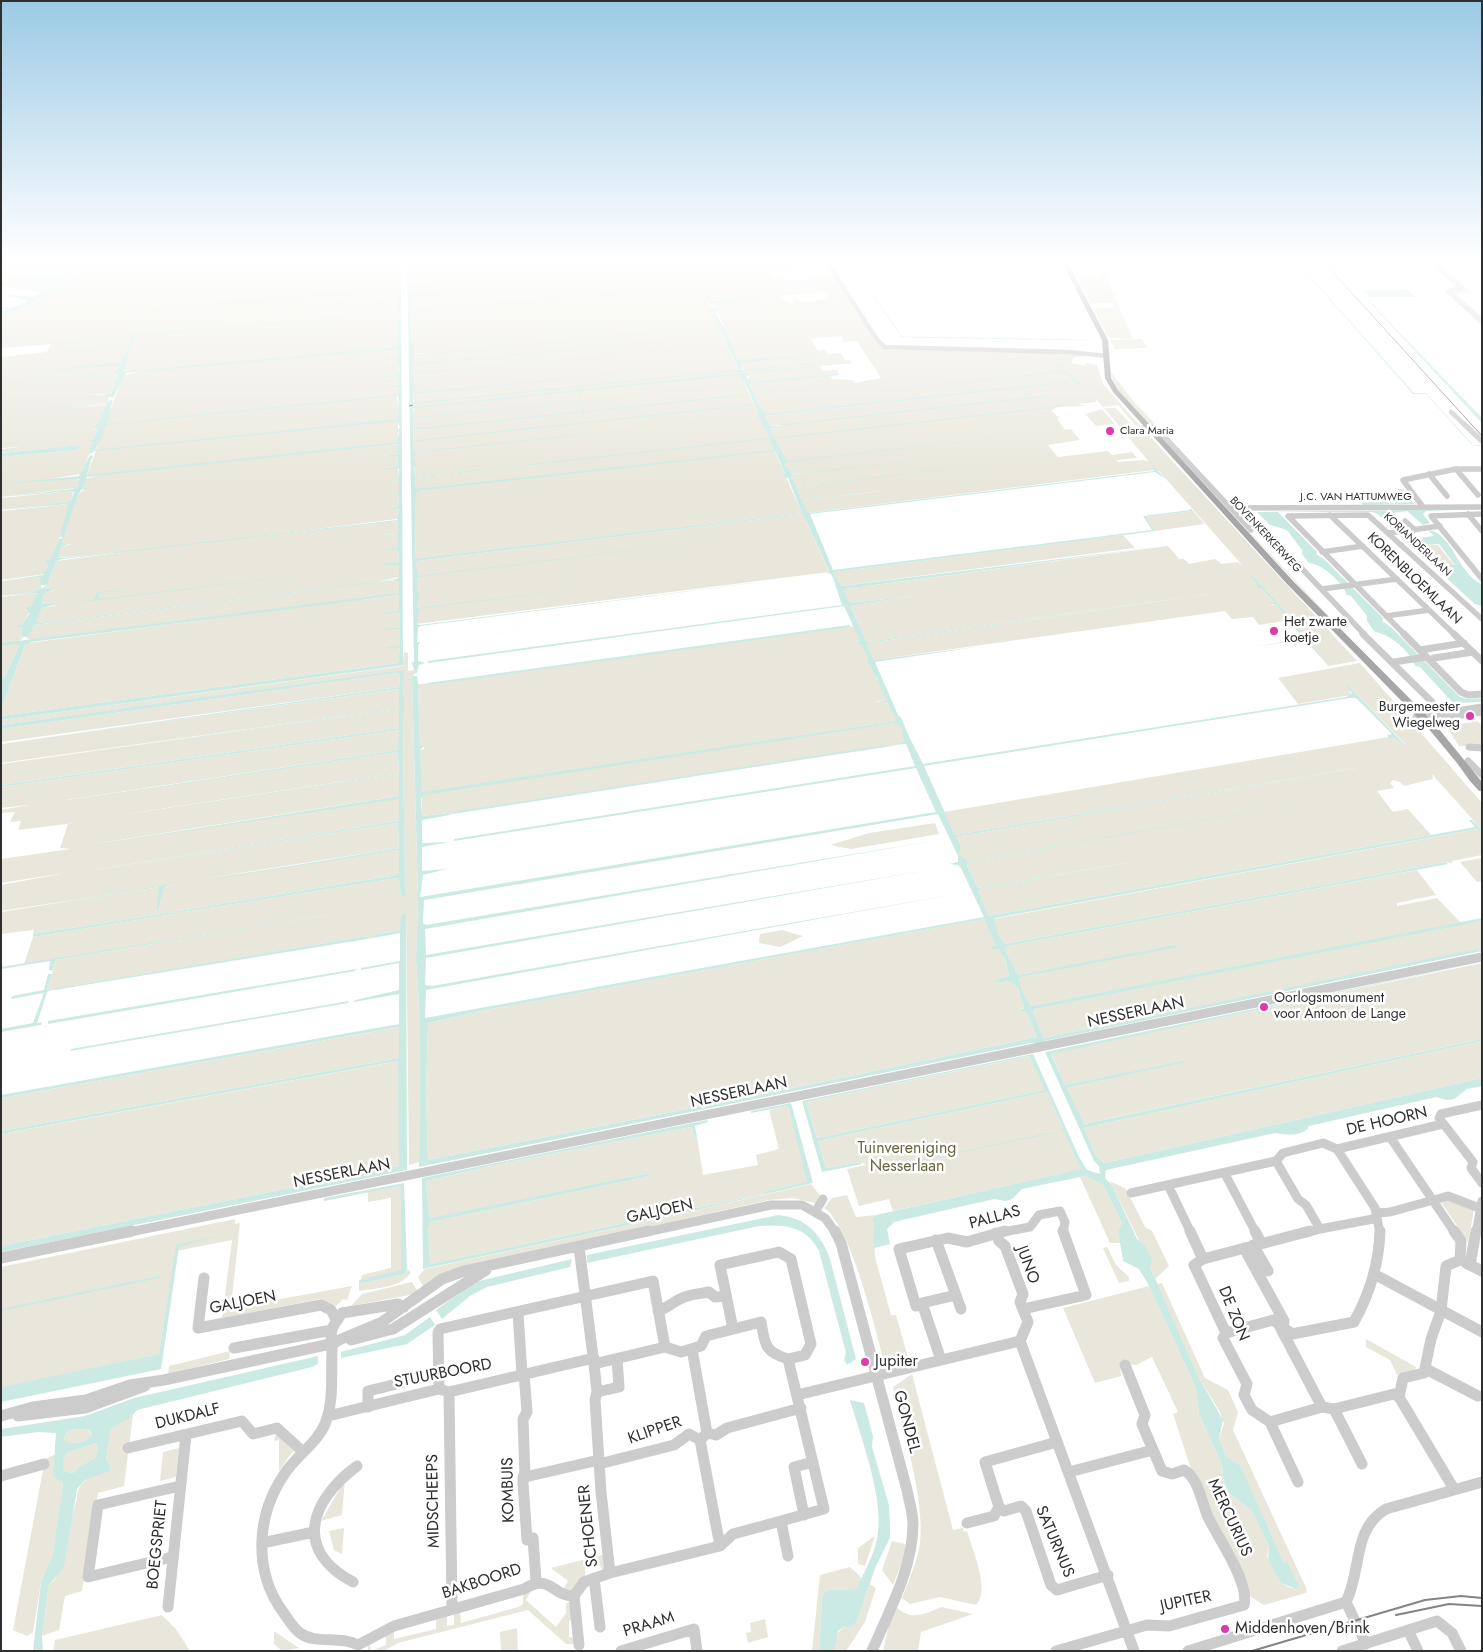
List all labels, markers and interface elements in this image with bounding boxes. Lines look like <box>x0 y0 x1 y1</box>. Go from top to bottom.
place label: Clara Maria <box>1120 424 1174 438</box>
marker: Clara Maria <box>1104 425 1116 437</box>
street label: J.C. VAN HATTUMWEG <box>1300 490 1412 504</box>
street label: BOVENKERKERWEG <box>1227 494 1303 576</box>
street label: KORIANDERLAAN <box>1381 510 1453 580</box>
street label: KORENBLOEMLAAN <box>1363 530 1465 628</box>
place label: Het zwarte koetje <box>1284 615 1347 648</box>
marker: Het zwarte koetje <box>1268 625 1280 637</box>
place label: Burgemeester Wiegelweg <box>1379 700 1460 732</box>
marker: Burgemeester Wiegelweg <box>1464 710 1476 722</box>
place label: Oorlogsmonument voor Antoon de Lange <box>1274 991 1406 1024</box>
street label: NESSERLAAN <box>1086 993 1186 1033</box>
marker: Oorlogsmonument voor Antoon de Lange <box>1258 1001 1270 1013</box>
street label: NESSERLAAN <box>689 1073 789 1113</box>
street label: DE HOORN <box>1345 1103 1429 1141</box>
park label: Tuinvereniging Nesserlaan <box>858 1139 956 1177</box>
street label: NESSERLAAN <box>292 1155 392 1193</box>
street label: GALJOEN <box>625 1196 695 1228</box>
street label: PALLAS <box>967 1202 1023 1234</box>
street label: JUNO <box>1011 1243 1043 1287</box>
street label: DE ZON <box>1213 1284 1253 1344</box>
street label: GALJOEN <box>208 1287 278 1319</box>
place label: Jupiter <box>875 1352 918 1372</box>
street label: STUURBOORD <box>392 1355 494 1393</box>
marker: Jupiter <box>859 1356 871 1368</box>
street label: GONDEL <box>888 1388 924 1456</box>
street label: DUKDALF <box>154 1400 222 1434</box>
street label: KLIPPER <box>626 1413 684 1449</box>
street label: MIDSCHEEPS <box>424 1454 444 1548</box>
street label: KOMBUIS <box>499 1457 519 1523</box>
street label: MERCURIUS <box>1203 1476 1255 1560</box>
street label: SCHOENER <box>575 1484 603 1568</box>
street label: BOEGSPRIET <box>144 1500 172 1590</box>
street label: SATURNUS <box>1030 1503 1078 1581</box>
street label: BAKBOORD <box>440 1560 524 1604</box>
street label: JUPITER <box>1159 1587 1213 1617</box>
street label: PRAAM <box>621 1608 677 1642</box>
place label: Middenhoven/Brink <box>1235 1619 1370 1639</box>
marker: Middenhoven/Brink <box>1219 1623 1231 1635</box>

